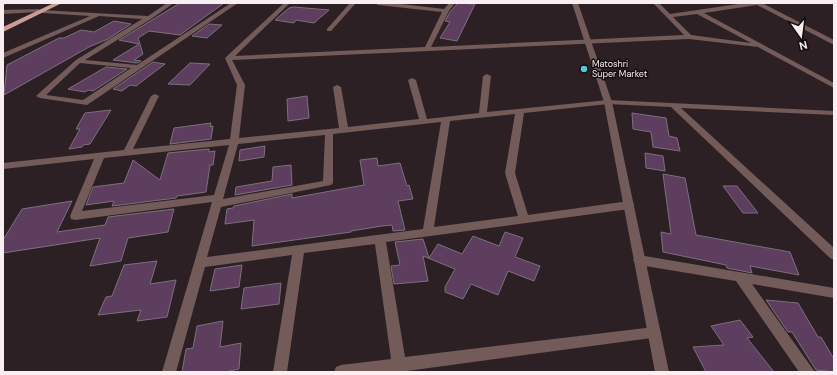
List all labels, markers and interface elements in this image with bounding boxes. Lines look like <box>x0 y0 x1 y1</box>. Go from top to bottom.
north arrow <box>781 16 821 56</box>
text: N <box>798 38 809 53</box>
place label: Matoshri Super Market <box>592 58 648 80</box>
marker: Matoshri Super Market <box>579 64 589 74</box>

